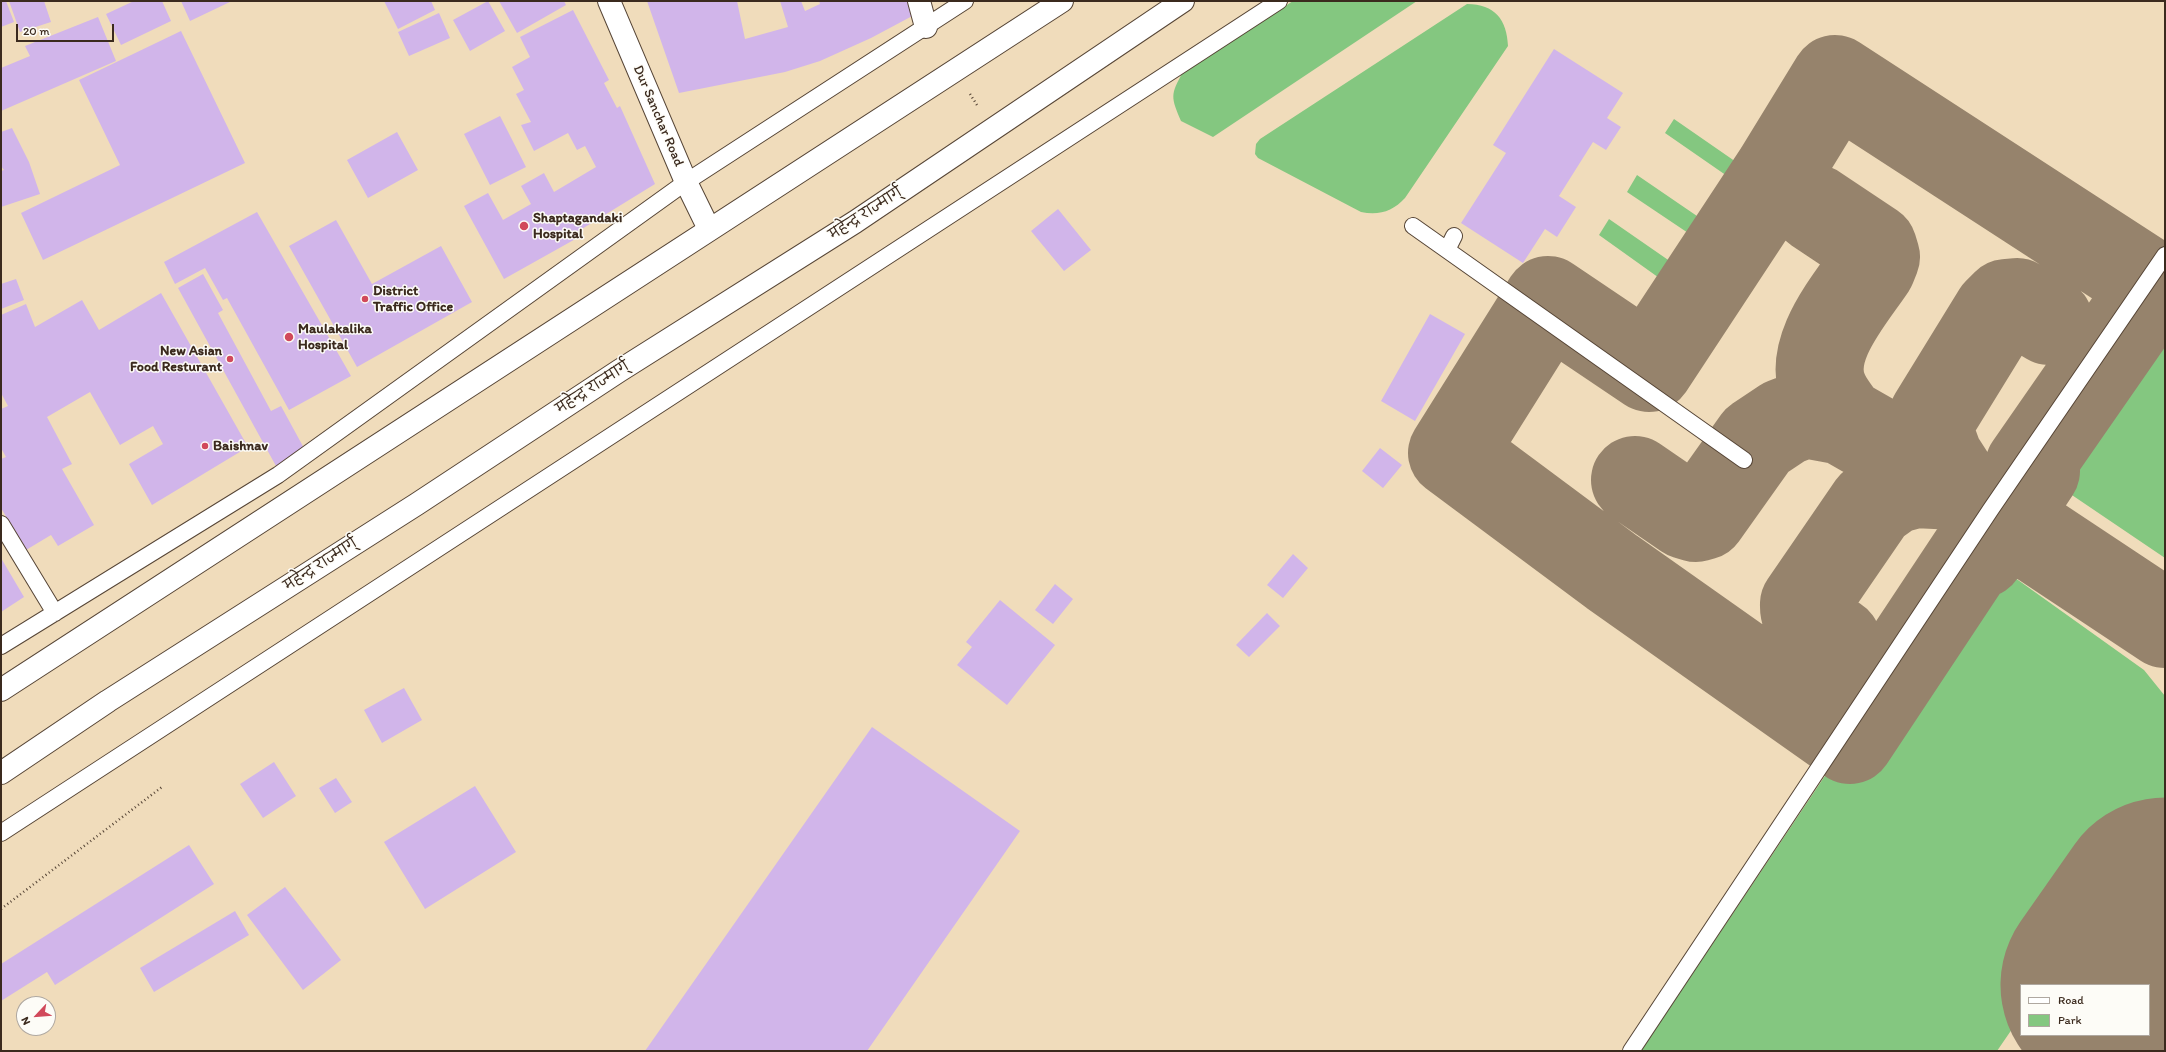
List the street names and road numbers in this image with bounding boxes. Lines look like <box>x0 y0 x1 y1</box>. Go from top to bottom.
street label: Dur Sanchar Road <box>629 63 687 169</box>
street label: महेन्द्र राज्मार्ग् <box>826 184 906 244</box>
street label: महेन्द्र राज्मार्ग् <box>553 358 633 418</box>
street label: महेन्द्र राज्मार्ग् <box>281 535 361 595</box>

